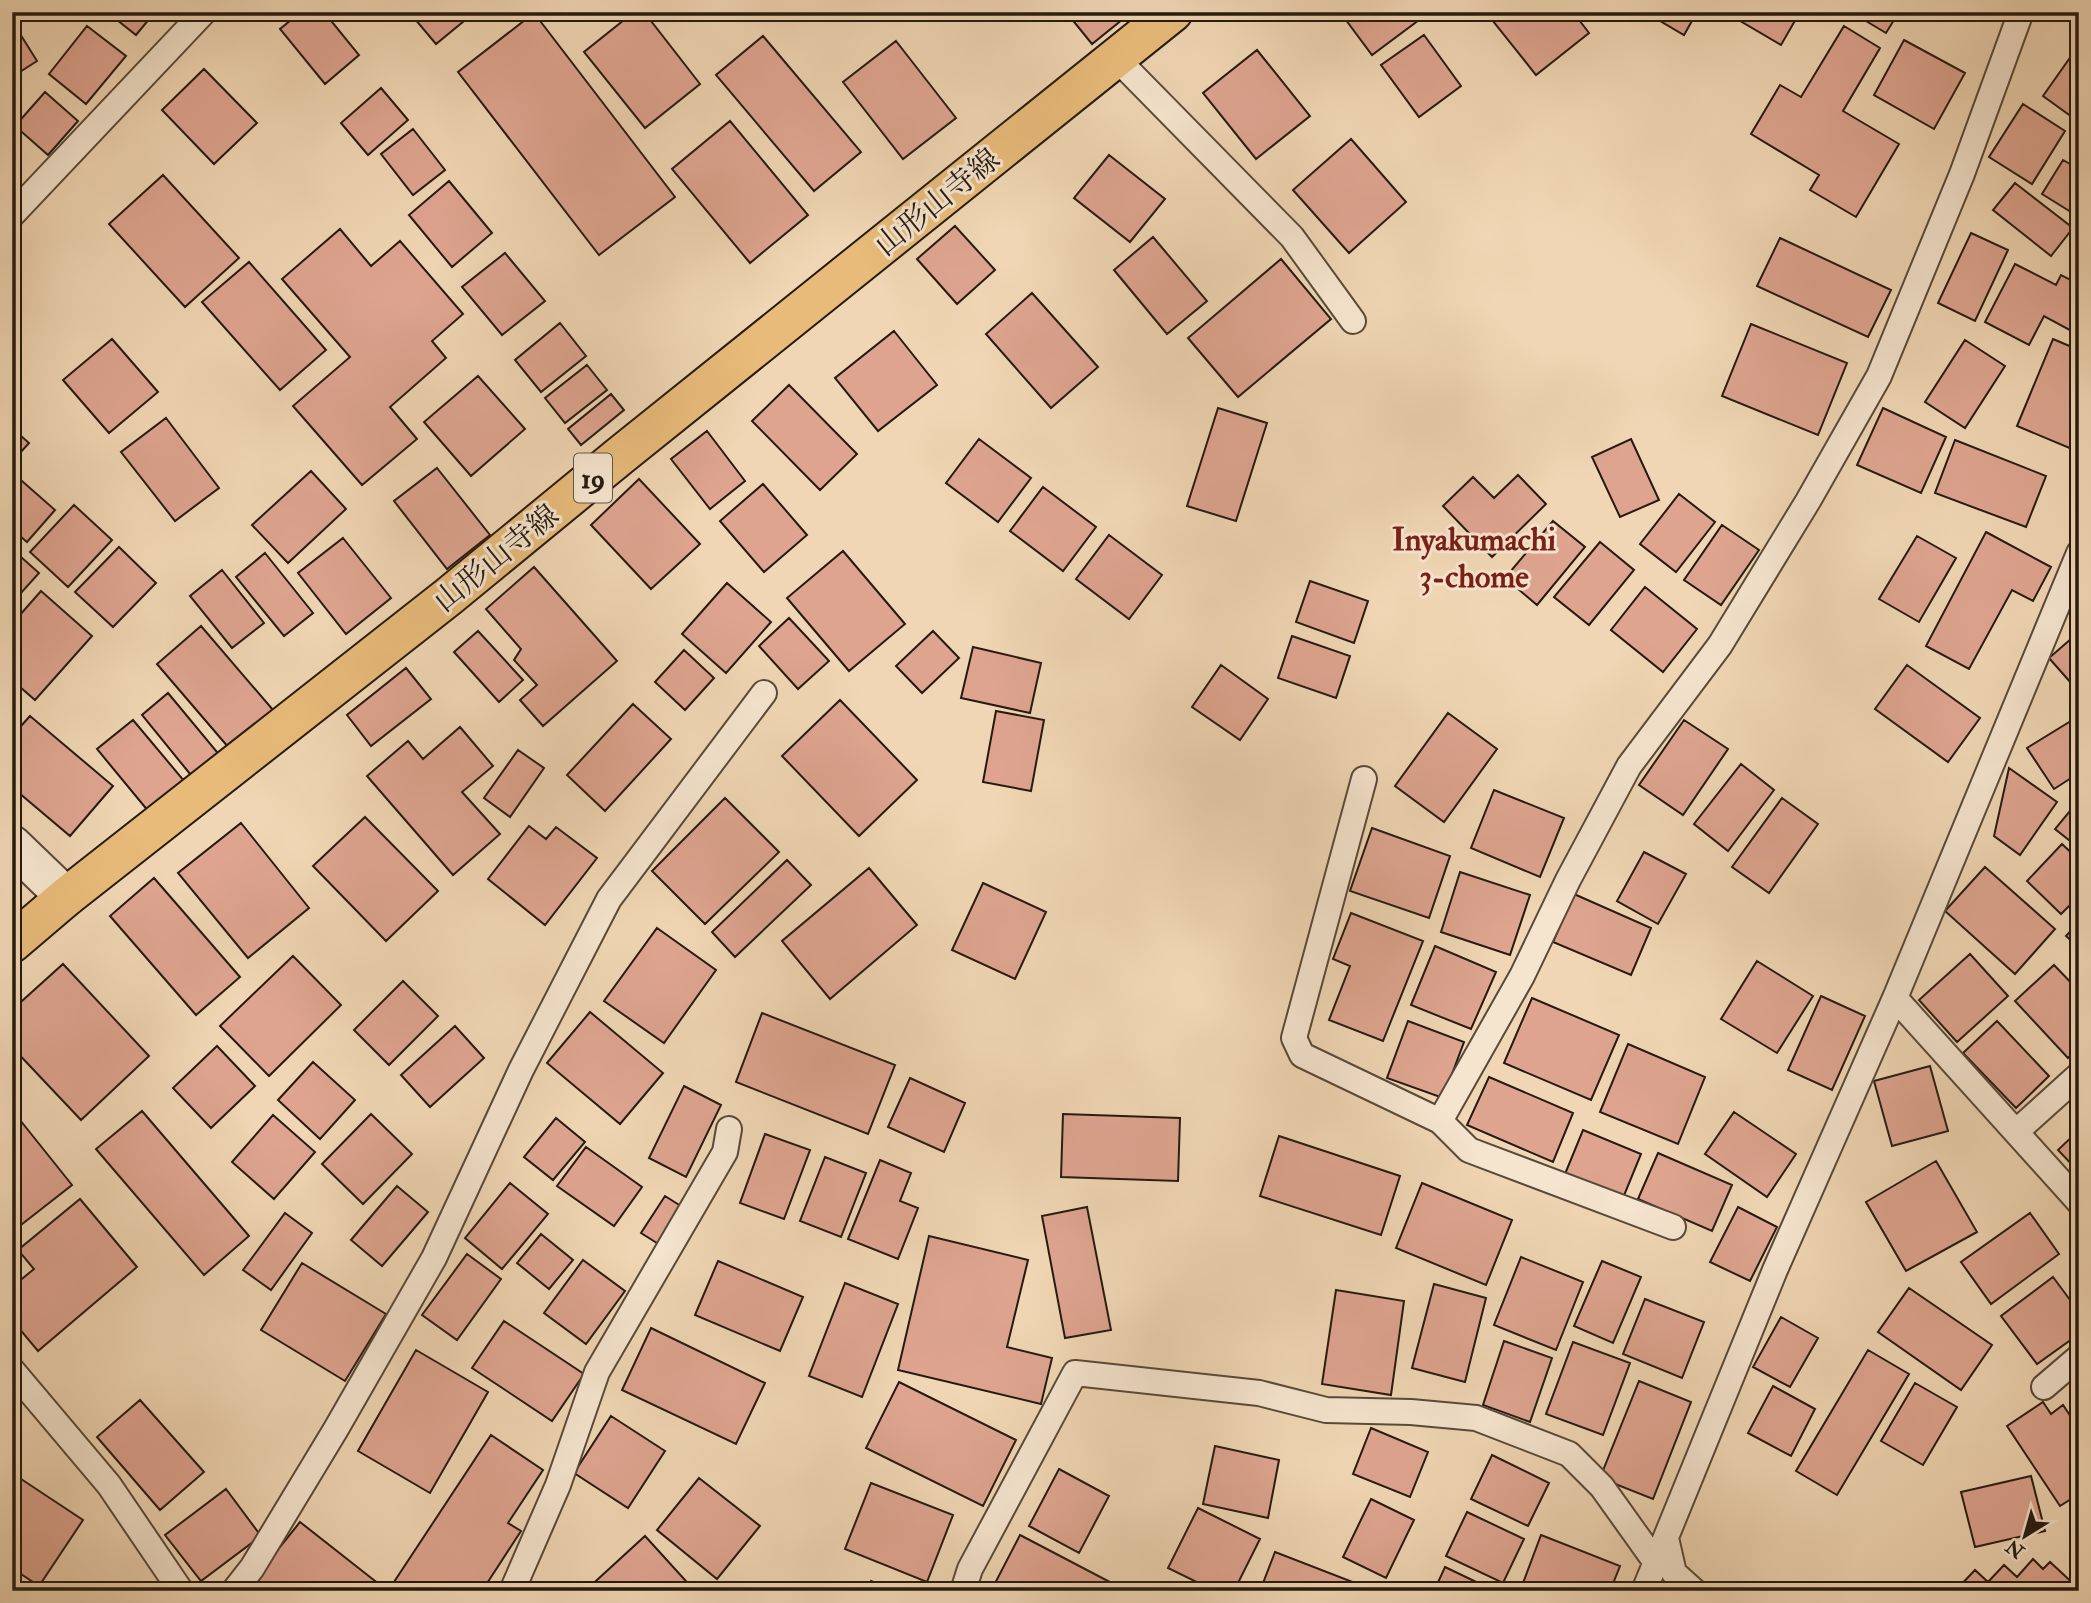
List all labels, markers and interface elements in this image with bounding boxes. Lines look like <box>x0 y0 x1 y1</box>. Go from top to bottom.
street label: 山形山寺線 <box>867 141 1007 264</box>
road number: 19 <box>574 454 612 503</box>
street label: 山形山寺線 <box>426 497 566 620</box>
district label: Inyakumachi 3-chome <box>1392 520 1556 597</box>
north arrow <box>1990 1502 2060 1572</box>
text: N <box>2001 1533 2030 1564</box>

